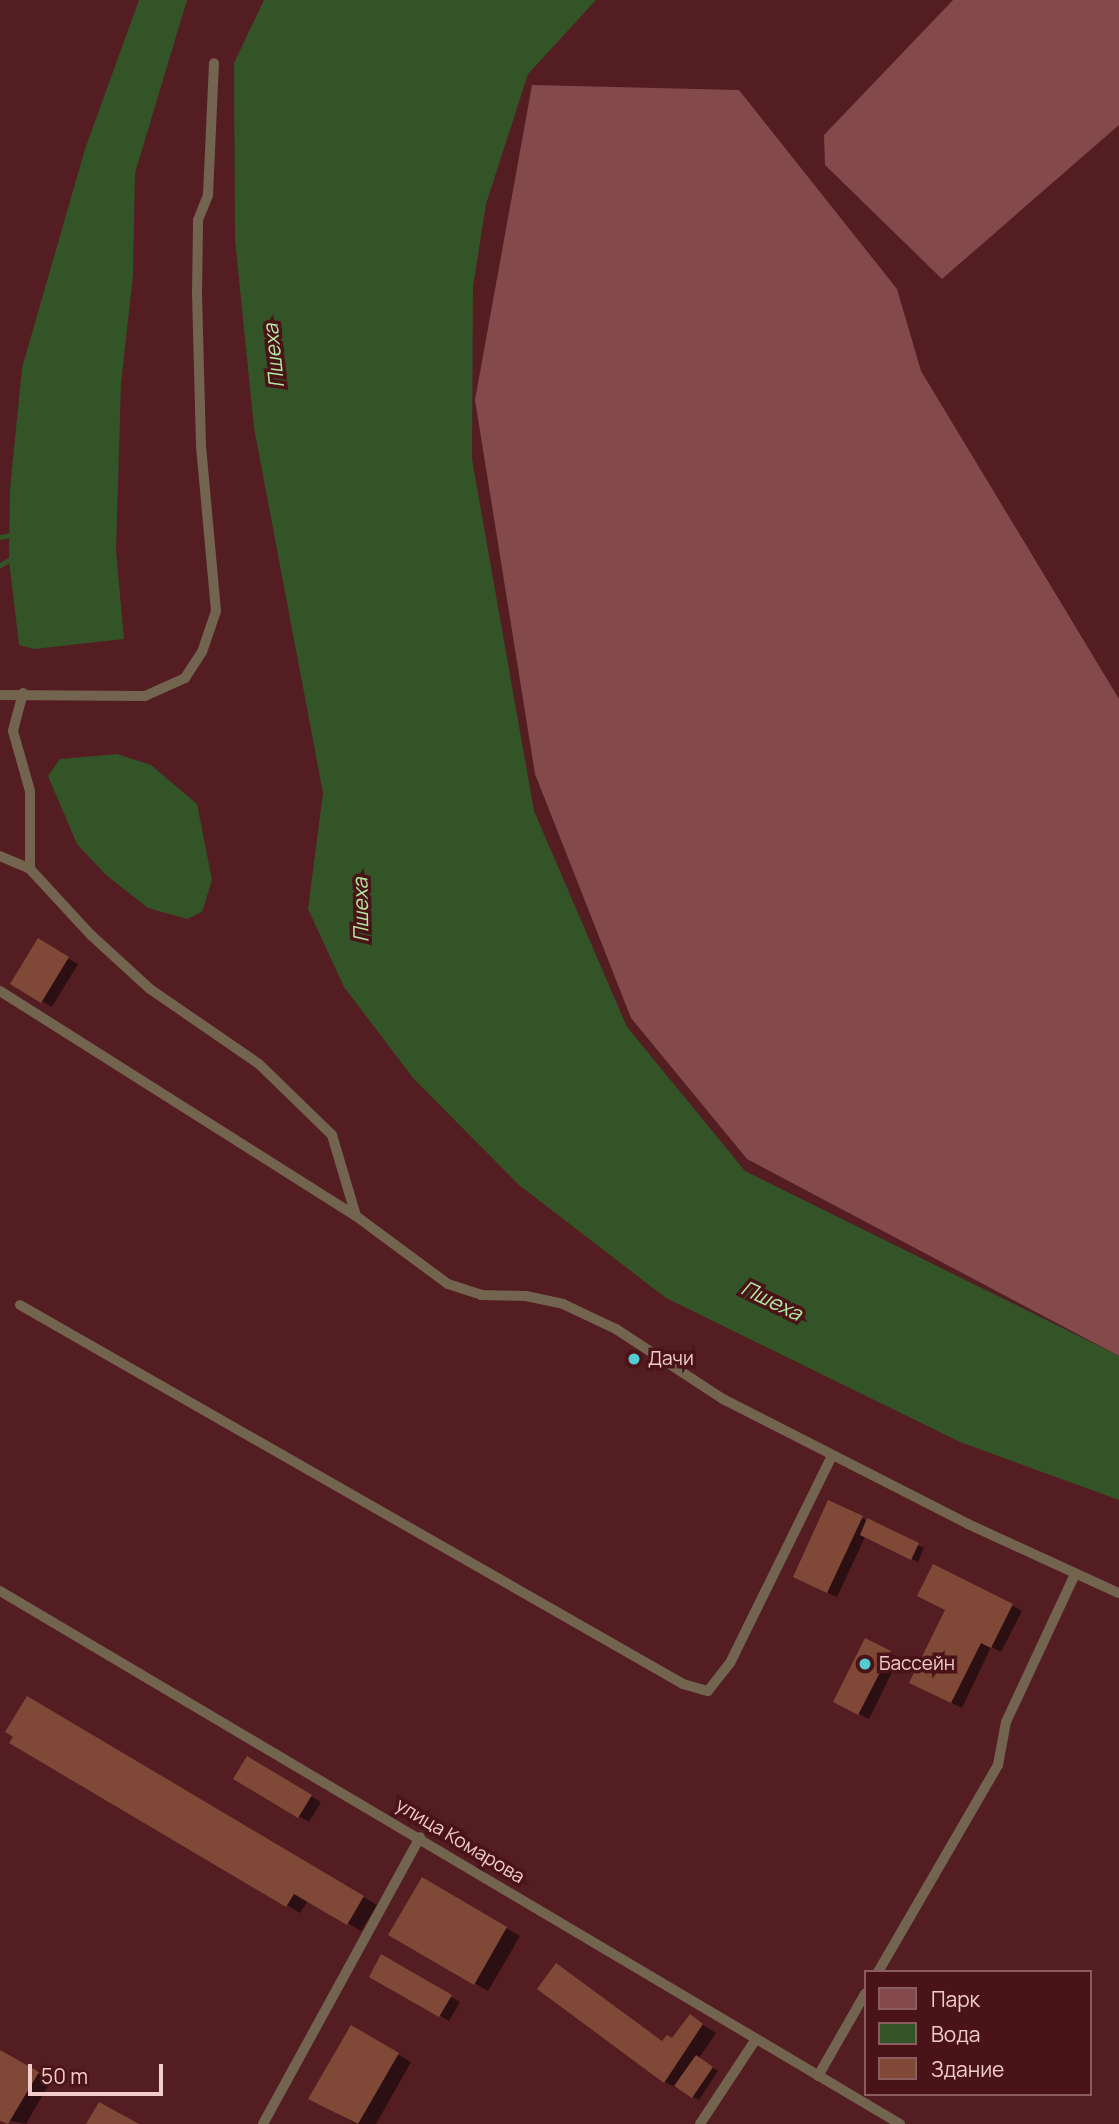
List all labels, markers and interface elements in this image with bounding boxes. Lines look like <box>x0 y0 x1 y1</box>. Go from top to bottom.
water label: Пшеха <box>257 323 289 389</box>
water label: Пшеха <box>347 877 373 943</box>
water label: Пшеха <box>737 1275 807 1325</box>
place label: Дачи <box>648 1348 694 1370</box>
marker: Дачи <box>626 1351 642 1367</box>
place label: Бассейн <box>879 1653 955 1675</box>
marker: Бассейн <box>857 1656 873 1672</box>
street label: улица Комарова <box>391 1794 529 1888</box>
legend <box>864 1970 1091 2096</box>
text: Парк <box>931 1985 980 2013</box>
text: Вода <box>931 2020 981 2048</box>
scale bar <box>32 2050 166 2094</box>
text: Здание <box>931 2055 1004 2083</box>
text: 50 m <box>41 2062 88 2090</box>

